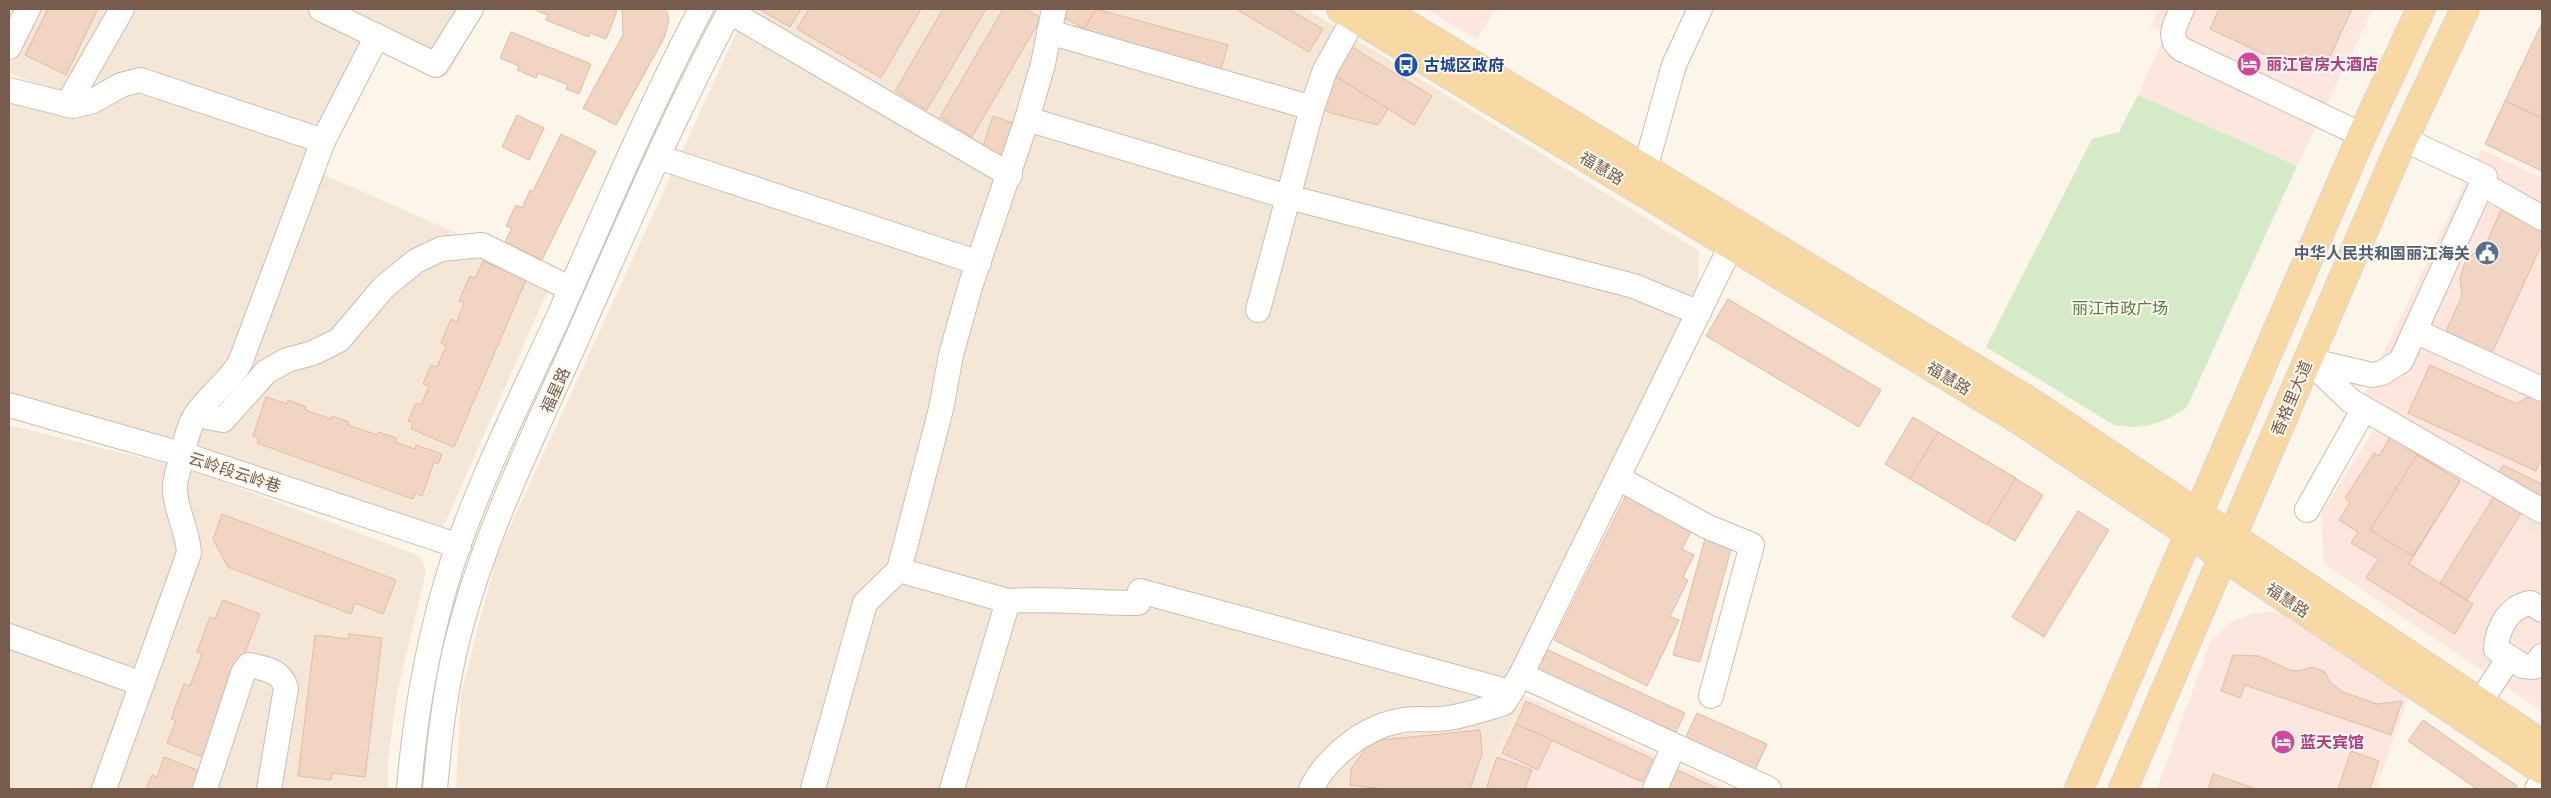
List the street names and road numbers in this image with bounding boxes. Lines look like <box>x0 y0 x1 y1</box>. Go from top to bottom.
street label: 福慧路 <box>1575 146 1628 191</box>
street label: 福慧路 <box>1922 356 1975 401</box>
street label: 香格里大道 <box>2265 357 2318 440</box>
street label: 福星路 <box>535 364 576 417</box>
street label: 云岭段云岭巷 <box>186 447 284 498</box>
street label: 福慧路 <box>2261 577 2314 623</box>

